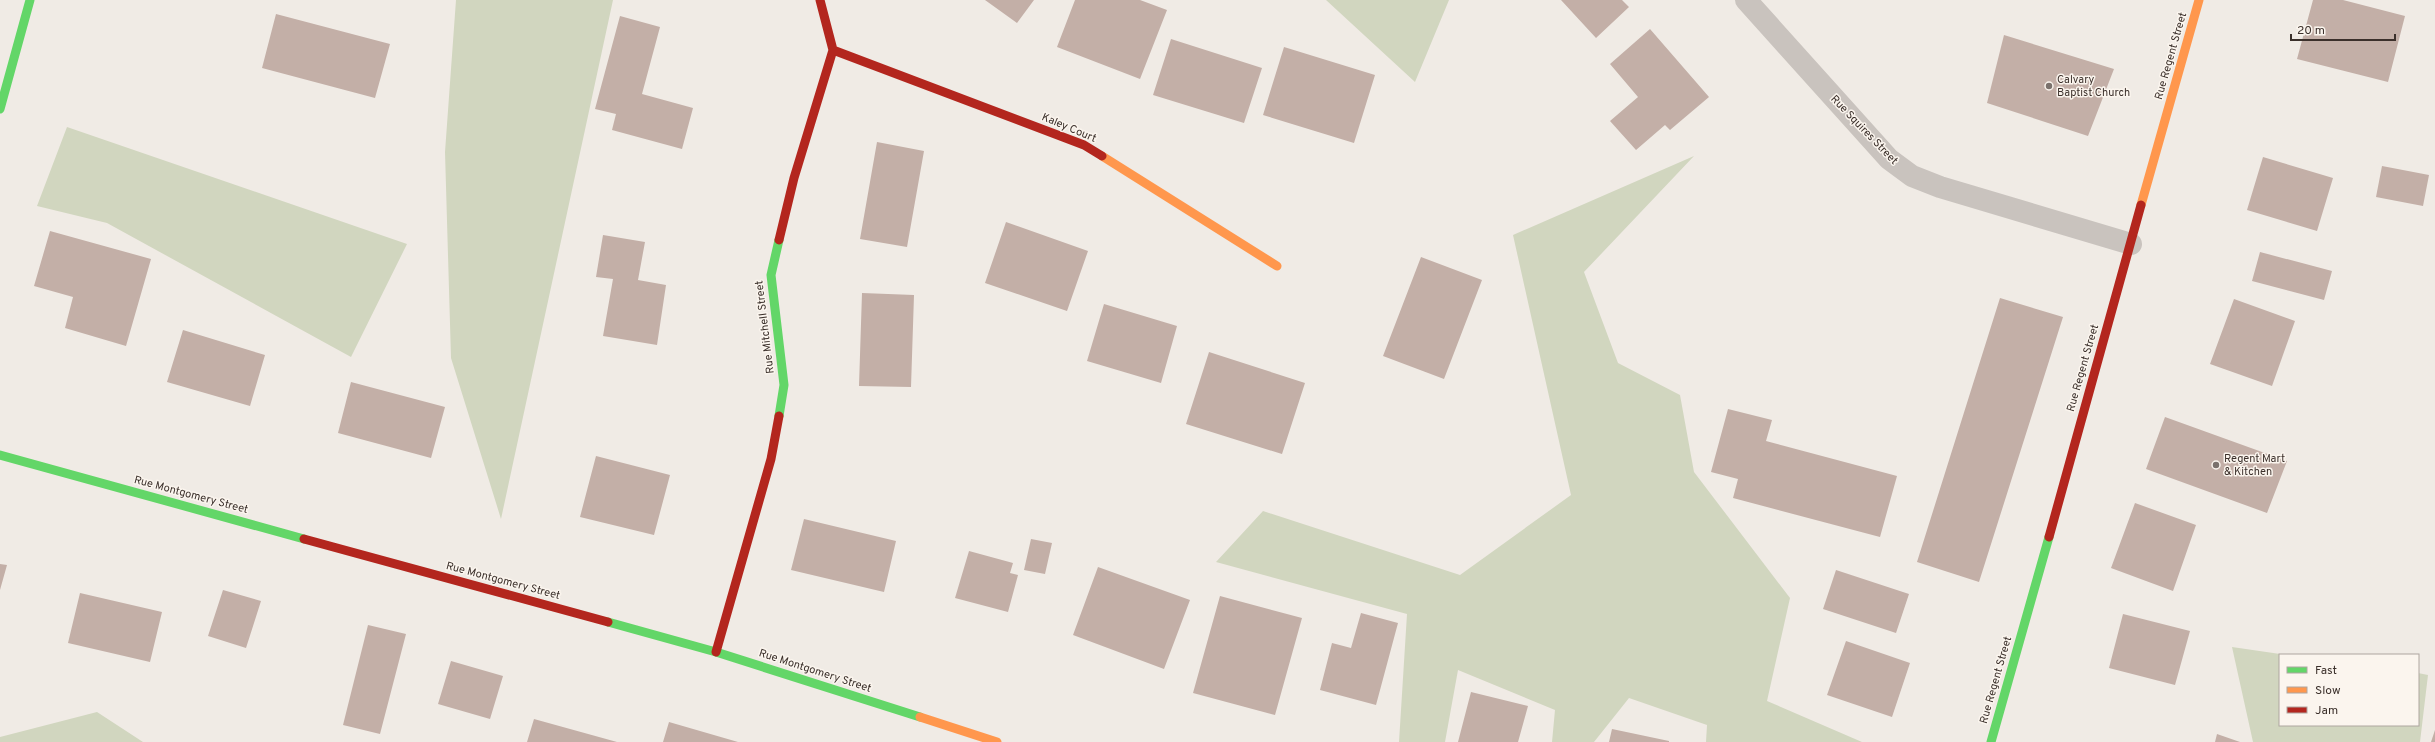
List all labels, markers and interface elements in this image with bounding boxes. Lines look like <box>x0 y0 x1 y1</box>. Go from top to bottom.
street label: Rue Regent Street <box>2152 11 2190 101</box>
scale bar <box>2291 16 2395 42</box>
text: 20 m <box>2297 23 2325 39</box>
place label: Calvary Baptist Church <box>2057 73 2130 100</box>
marker: Calvary Baptist Church <box>2044 81 2054 91</box>
street label: Rue Squires Street <box>1827 92 1901 168</box>
street label: Kaley Court <box>1040 110 1098 146</box>
street label: Rue Mitchell Street <box>752 280 778 374</box>
street label: Rue Regent Street <box>2064 323 2102 413</box>
place label: Regent Mart & Kitchen <box>2224 452 2285 479</box>
marker: Regent Mart & Kitchen <box>2211 460 2221 470</box>
street label: Rue Montgomery Street <box>132 473 250 517</box>
street label: Rue Montgomery Street <box>444 559 562 603</box>
street label: Rue Regent Street <box>1977 635 2015 725</box>
street label: Rue Montgomery Street <box>757 646 873 696</box>
legend <box>2279 654 2419 726</box>
text: Fast <box>2315 663 2337 679</box>
text: Slow <box>2315 683 2341 699</box>
text: Jam <box>2315 703 2338 719</box>

